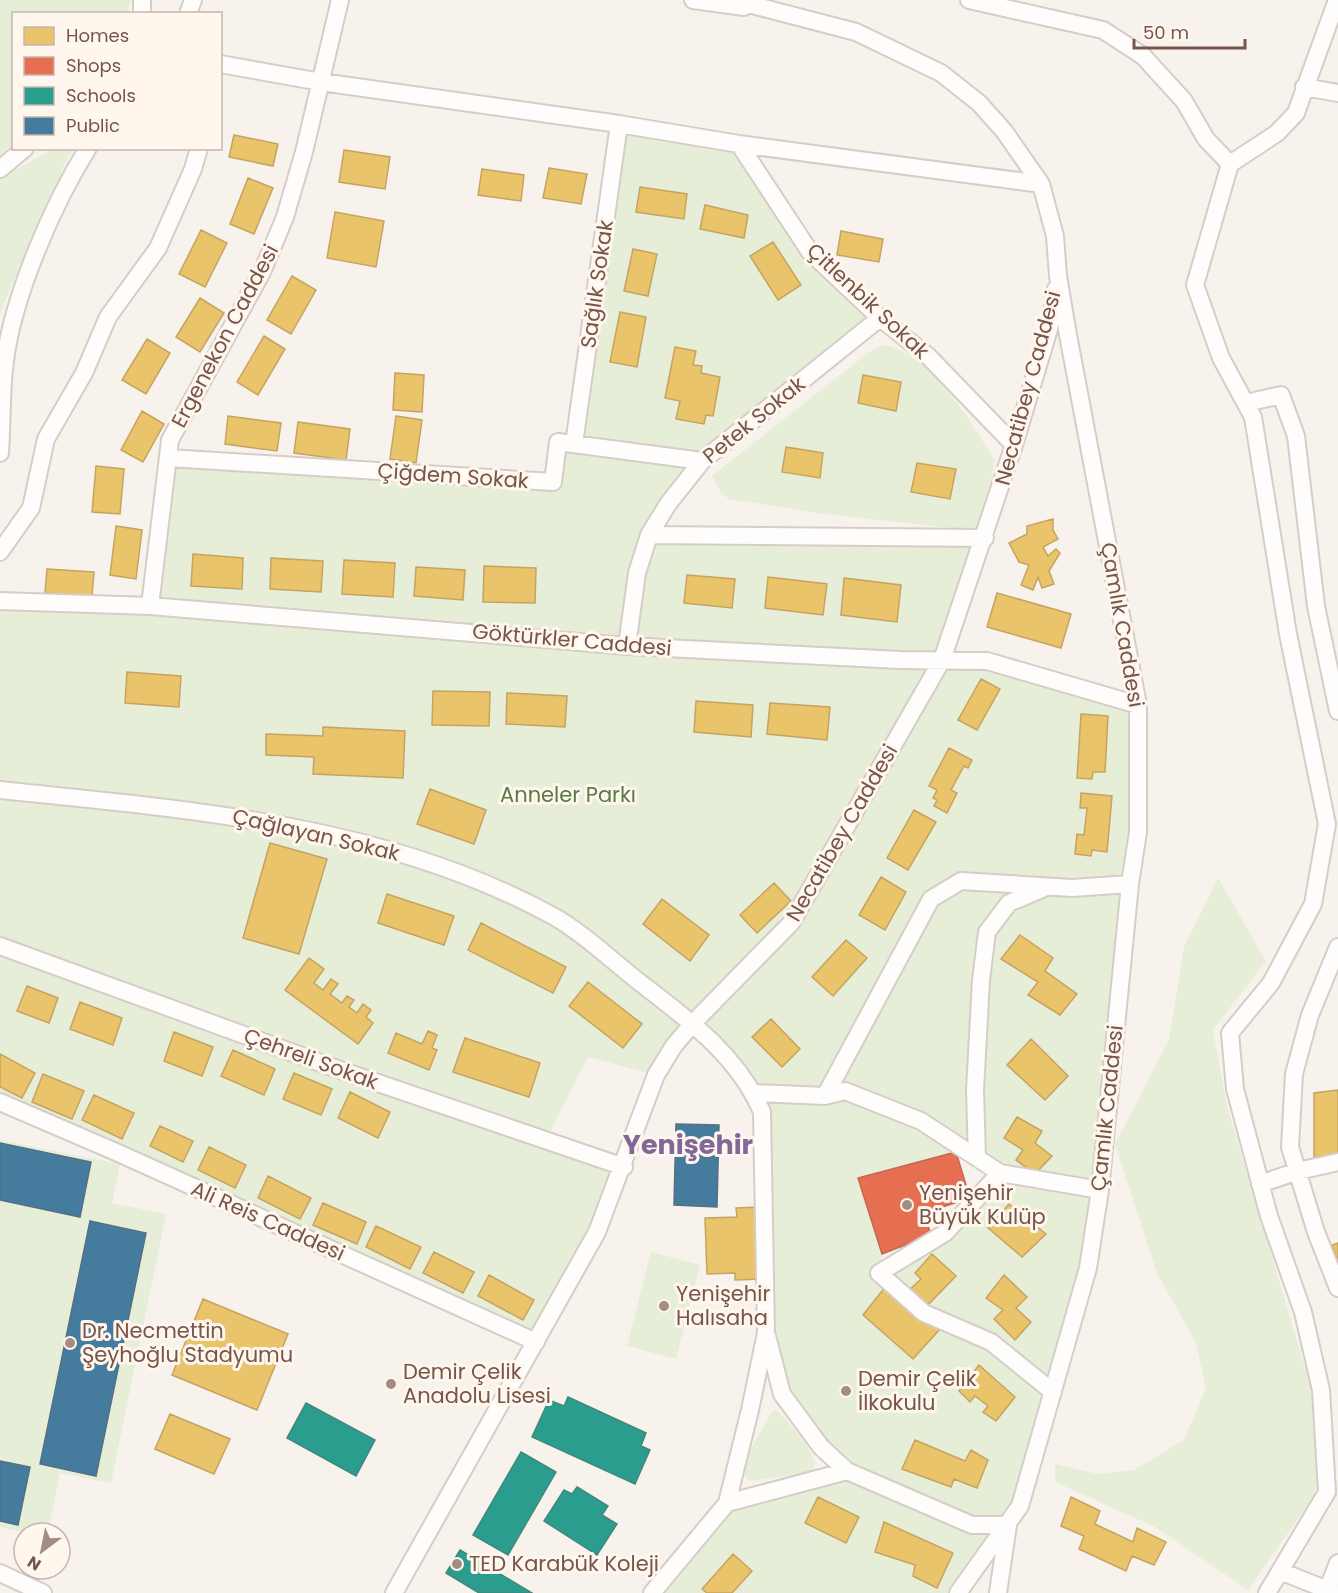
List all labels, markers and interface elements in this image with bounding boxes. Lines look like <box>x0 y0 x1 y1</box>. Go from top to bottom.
legend <box>12 12 222 150</box>
scale bar <box>1134 12 1245 50</box>
text: 50 m <box>1143 20 1189 45</box>
text: Homes <box>66 23 129 48</box>
text: Shops <box>66 53 121 78</box>
text: Schools <box>66 83 136 108</box>
text: Public <box>66 113 120 138</box>
street label: Sağlık Sokak <box>573 218 620 350</box>
street label: Çitlenbik Sokak <box>801 236 936 365</box>
street label: Ergenekon Caddesi <box>164 239 285 432</box>
street label: Necatibey Caddesi <box>988 287 1067 488</box>
street label: Petek Sokak <box>696 369 811 470</box>
street label: Çiğdem Sokak <box>376 456 530 495</box>
street label: Çamlık Caddesi <box>1094 540 1151 710</box>
street label: Göktürkler Caddesi <box>471 616 673 663</box>
street label: Necatibey Caddesi <box>779 739 904 927</box>
park label: Anneler Parkı <box>500 780 636 809</box>
street label: Çağlayan Sokak <box>230 801 403 868</box>
street label: Çehreli Sokak <box>240 1021 383 1096</box>
street label: Çamlık Caddesi <box>1083 1024 1130 1192</box>
district label: Yenişehir <box>623 1126 754 1163</box>
street label: Ali Reis Caddesi <box>187 1174 350 1267</box>
place label: Yenişehir Büyük Kulüp <box>919 1178 1046 1231</box>
marker: Yenişehir Büyük Kulüp <box>900 1198 914 1212</box>
place label: Yenişehir Halısaha <box>676 1279 770 1332</box>
marker: Yenişehir Halısaha <box>657 1299 671 1313</box>
place label: Dr. Necmettin Şeyhoğlu Stadyumu <box>82 1316 293 1369</box>
marker: Dr. Necmettin Şeyhoğlu Stadyumu <box>63 1336 77 1350</box>
place label: Demir Çelik Anadolu Lisesi <box>403 1357 551 1410</box>
place label: Demir Çelik İlkokulu <box>858 1364 977 1417</box>
marker: Demir Çelik Anadolu Lisesi <box>384 1377 398 1391</box>
marker: Demir Çelik İlkokulu <box>839 1384 853 1398</box>
north arrow <box>12 1521 72 1581</box>
place label: TED Karabük Koleji <box>469 1549 659 1578</box>
text: N <box>23 1550 46 1576</box>
marker: TED Karabük Koleji <box>450 1557 464 1571</box>

